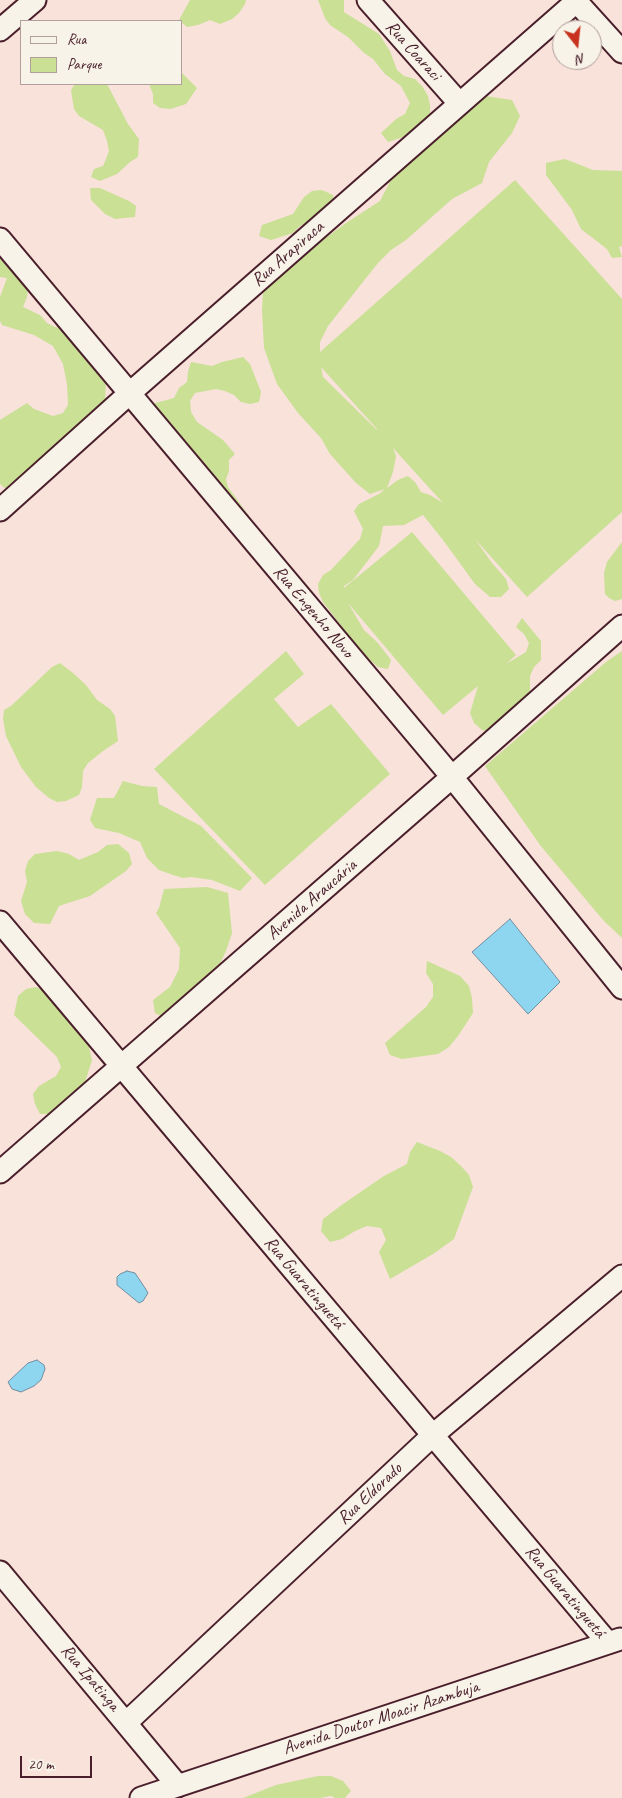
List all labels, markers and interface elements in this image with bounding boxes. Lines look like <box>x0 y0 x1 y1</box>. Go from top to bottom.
street label: Rua Coaraci <box>381 17 445 85</box>
legend <box>20 20 182 85</box>
north arrow <box>552 20 602 70</box>
text: Rua <box>67 30 86 49</box>
text: N <box>574 50 588 68</box>
text: Parque <box>67 55 101 74</box>
street label: Rua Arapiraca <box>247 217 329 291</box>
street label: Rua Engenho Novo <box>268 561 358 663</box>
street label: Avenida Araucária <box>263 855 361 945</box>
street label: Rua Guaratinguetá <box>259 1232 349 1334</box>
street label: Rua Eldorado <box>333 1459 407 1529</box>
street label: Rua Guaratinguetá <box>520 1541 610 1643</box>
street label: Rua Ipatinga <box>56 1640 124 1716</box>
street label: Avenida Doutor Moacir Azambuja <box>280 1676 482 1760</box>
scale bar <box>22 1746 95 1778</box>
text: 20 m <box>28 1755 54 1774</box>

